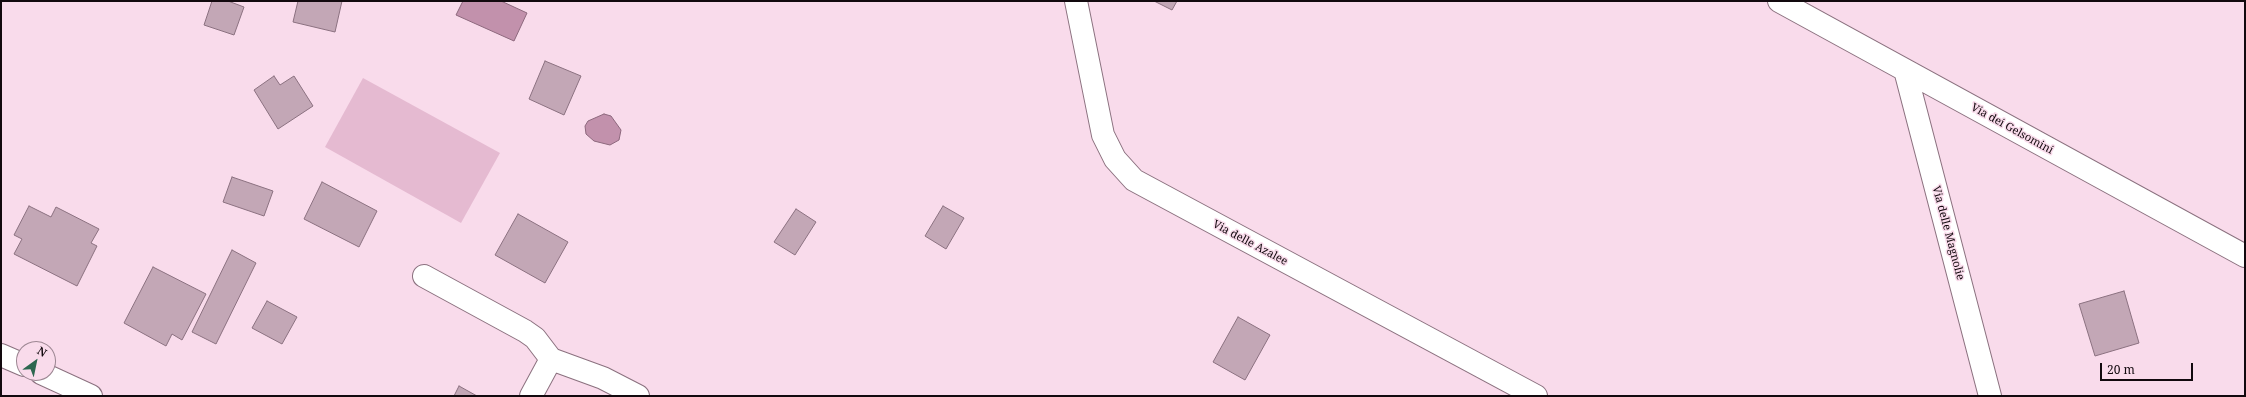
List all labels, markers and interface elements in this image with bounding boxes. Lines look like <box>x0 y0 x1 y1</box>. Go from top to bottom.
street label: Via dei Gelsomini <box>1969 101 2055 157</box>
street label: Via delle Magnolie <box>1929 184 1967 282</box>
street label: Via delle Azalee <box>1210 218 1290 268</box>
north arrow <box>16 341 56 381</box>
text: N <box>35 343 50 360</box>
scale bar <box>2102 355 2195 381</box>
text: 20 m <box>2107 361 2135 378</box>

